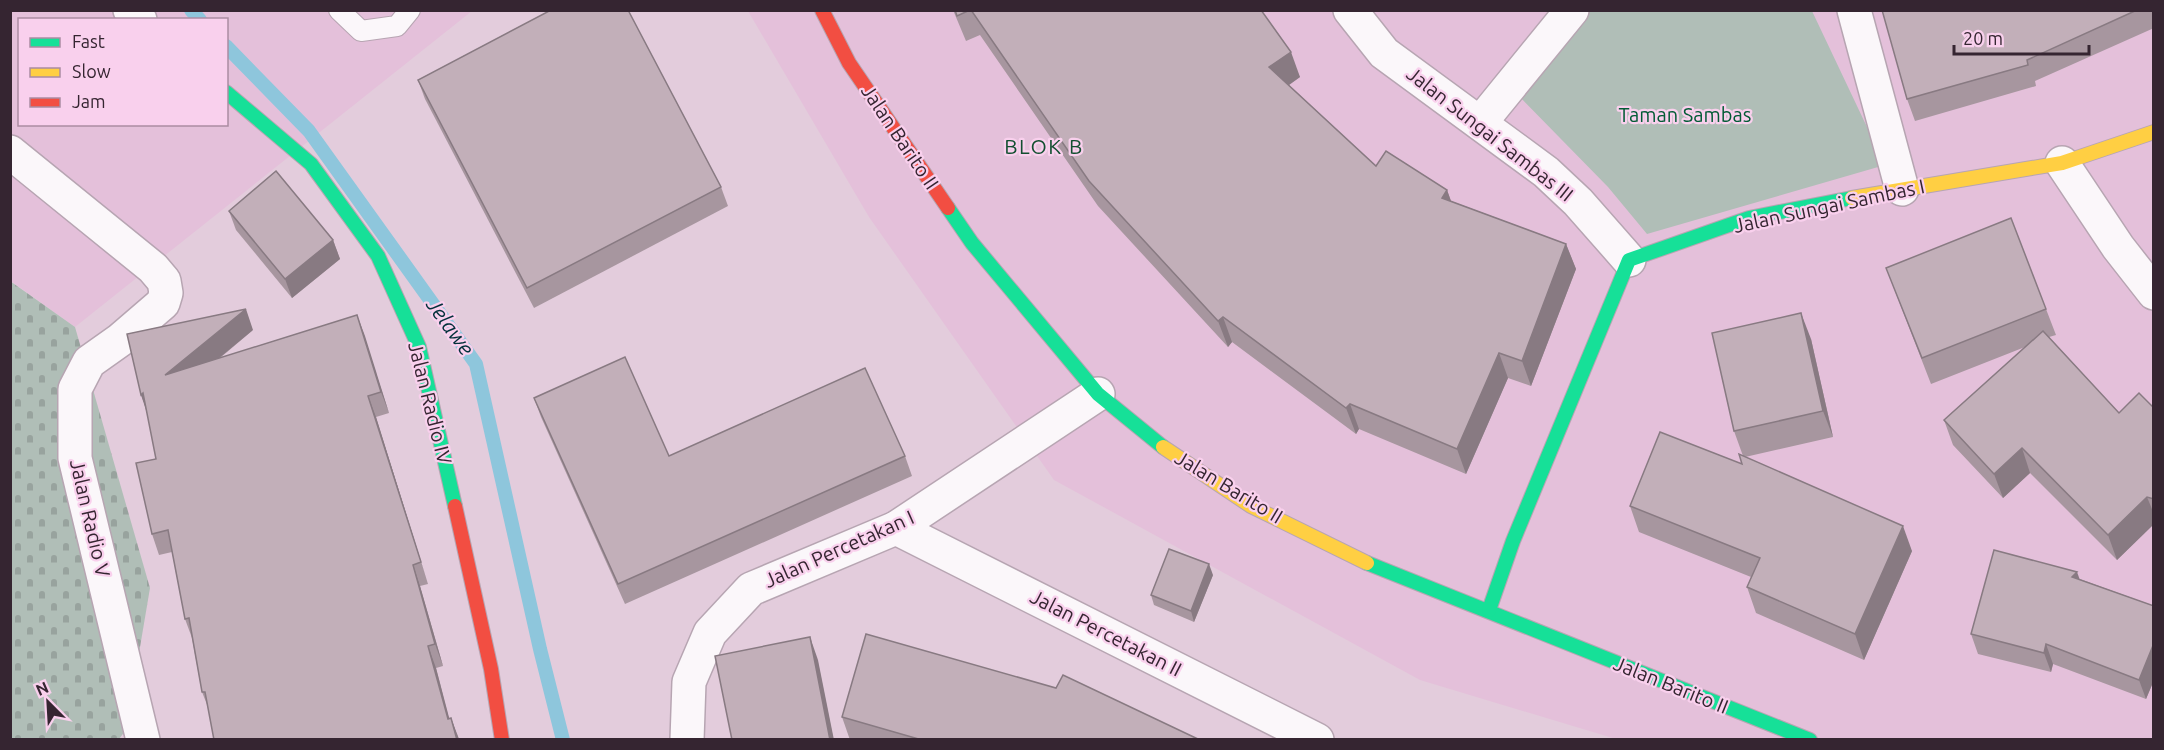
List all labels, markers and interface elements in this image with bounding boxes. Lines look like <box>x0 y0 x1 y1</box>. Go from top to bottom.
legend <box>18 18 228 126</box>
scale bar <box>1954 18 2089 56</box>
text: 20 m <box>1963 28 2003 48</box>
text: Fast <box>72 31 105 51</box>
text: Slow <box>72 61 111 81</box>
street label: Jalan Sungai Sambas III <box>1403 61 1578 206</box>
street label: Jalan Barito II <box>857 80 944 193</box>
text: Jam <box>72 91 106 111</box>
park label: Taman Sambas <box>1619 103 1751 126</box>
district label: BLOK B <box>1004 134 1084 158</box>
street label: Jalan Sungai Sambas I <box>1731 174 1926 237</box>
water label: Jelawe <box>422 293 480 360</box>
street label: Jalan Radio IV <box>404 339 457 467</box>
street label: Jalan Barito II <box>1171 445 1287 528</box>
street label: Jalan Radio V <box>66 457 115 579</box>
street label: Jalan Percetakan I <box>760 505 917 592</box>
street label: Jalan Percetakan II <box>1027 584 1186 681</box>
street label: Jalan Barito II <box>1611 651 1732 718</box>
north arrow <box>18 672 78 732</box>
text: N <box>33 678 51 699</box>

